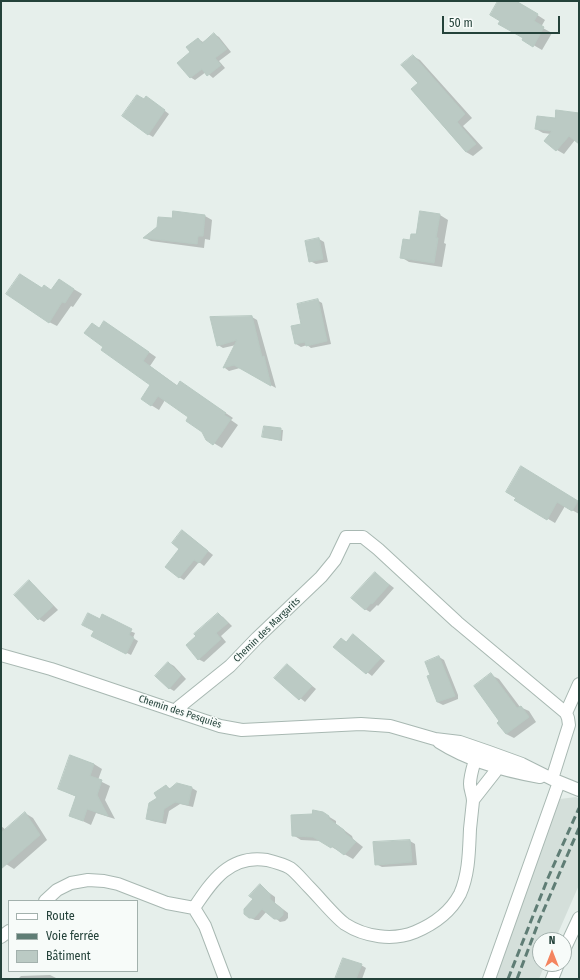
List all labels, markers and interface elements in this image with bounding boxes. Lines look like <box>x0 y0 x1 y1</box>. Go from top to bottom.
scale bar <box>444 8 562 34</box>
text: 50 m <box>449 16 473 30</box>
street label: Chemin des Margarits <box>231 595 303 665</box>
street label: Chemin des Pesquiès <box>137 693 223 731</box>
legend <box>8 900 138 972</box>
text: Route <box>46 909 75 923</box>
text: Voie ferrée <box>46 929 99 943</box>
north arrow <box>532 932 572 972</box>
text: N <box>549 934 555 947</box>
text: Bâtiment <box>46 949 91 963</box>

